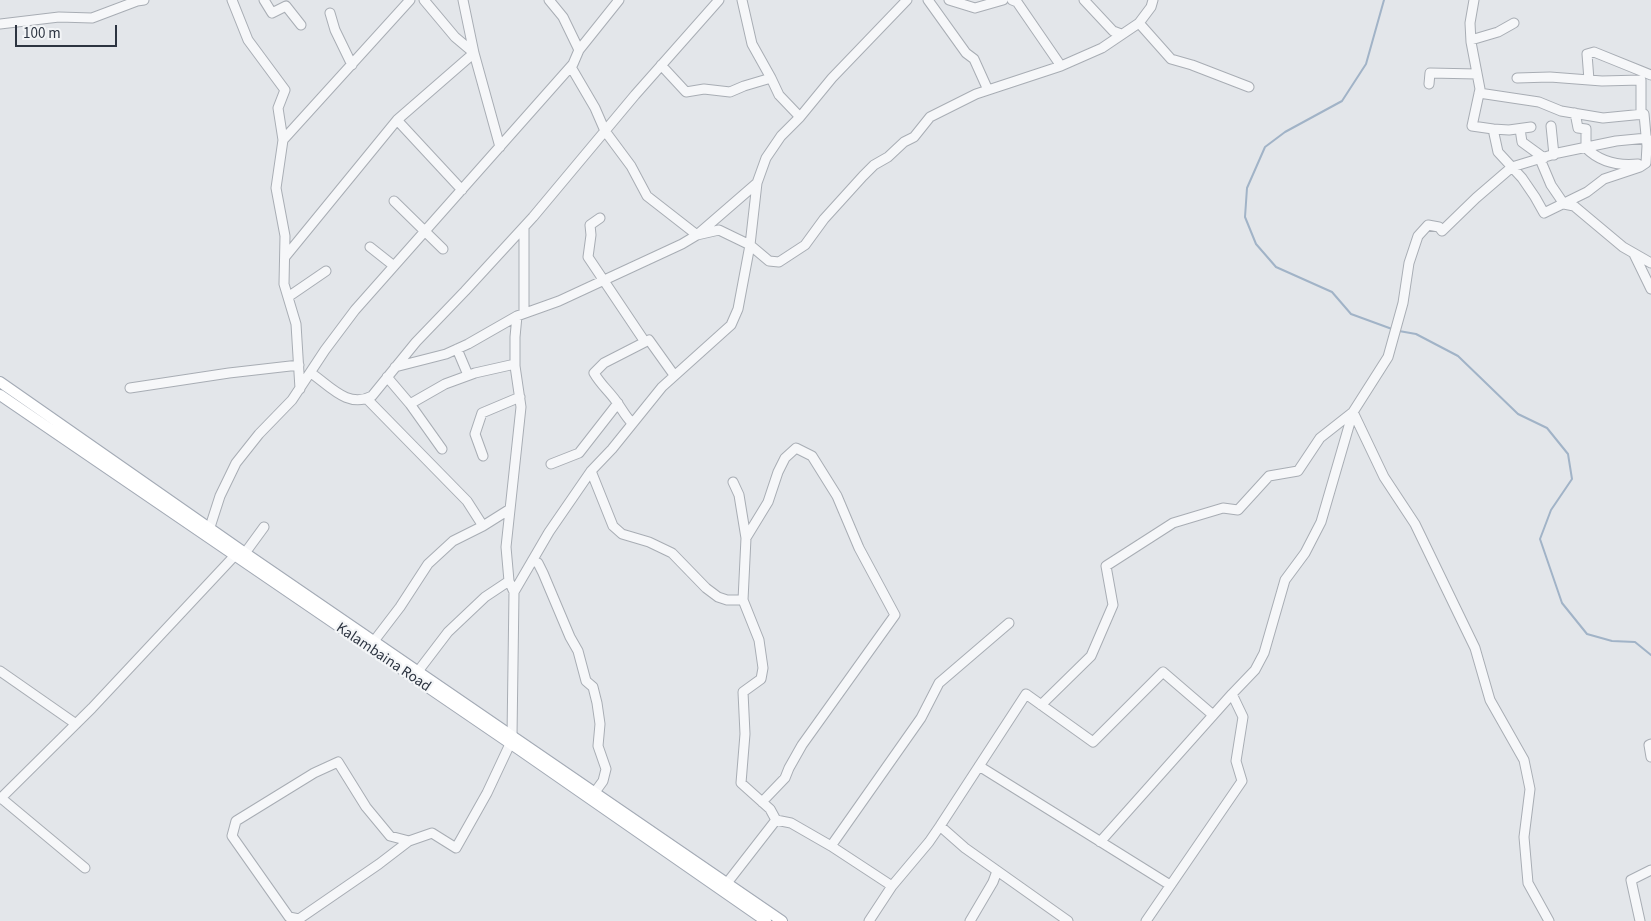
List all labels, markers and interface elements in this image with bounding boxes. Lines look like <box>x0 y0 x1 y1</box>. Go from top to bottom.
scale bar <box>18 15 120 47</box>
text: 100 m <box>23 23 61 44</box>
street label: Kalambaina Road <box>332 620 434 696</box>

